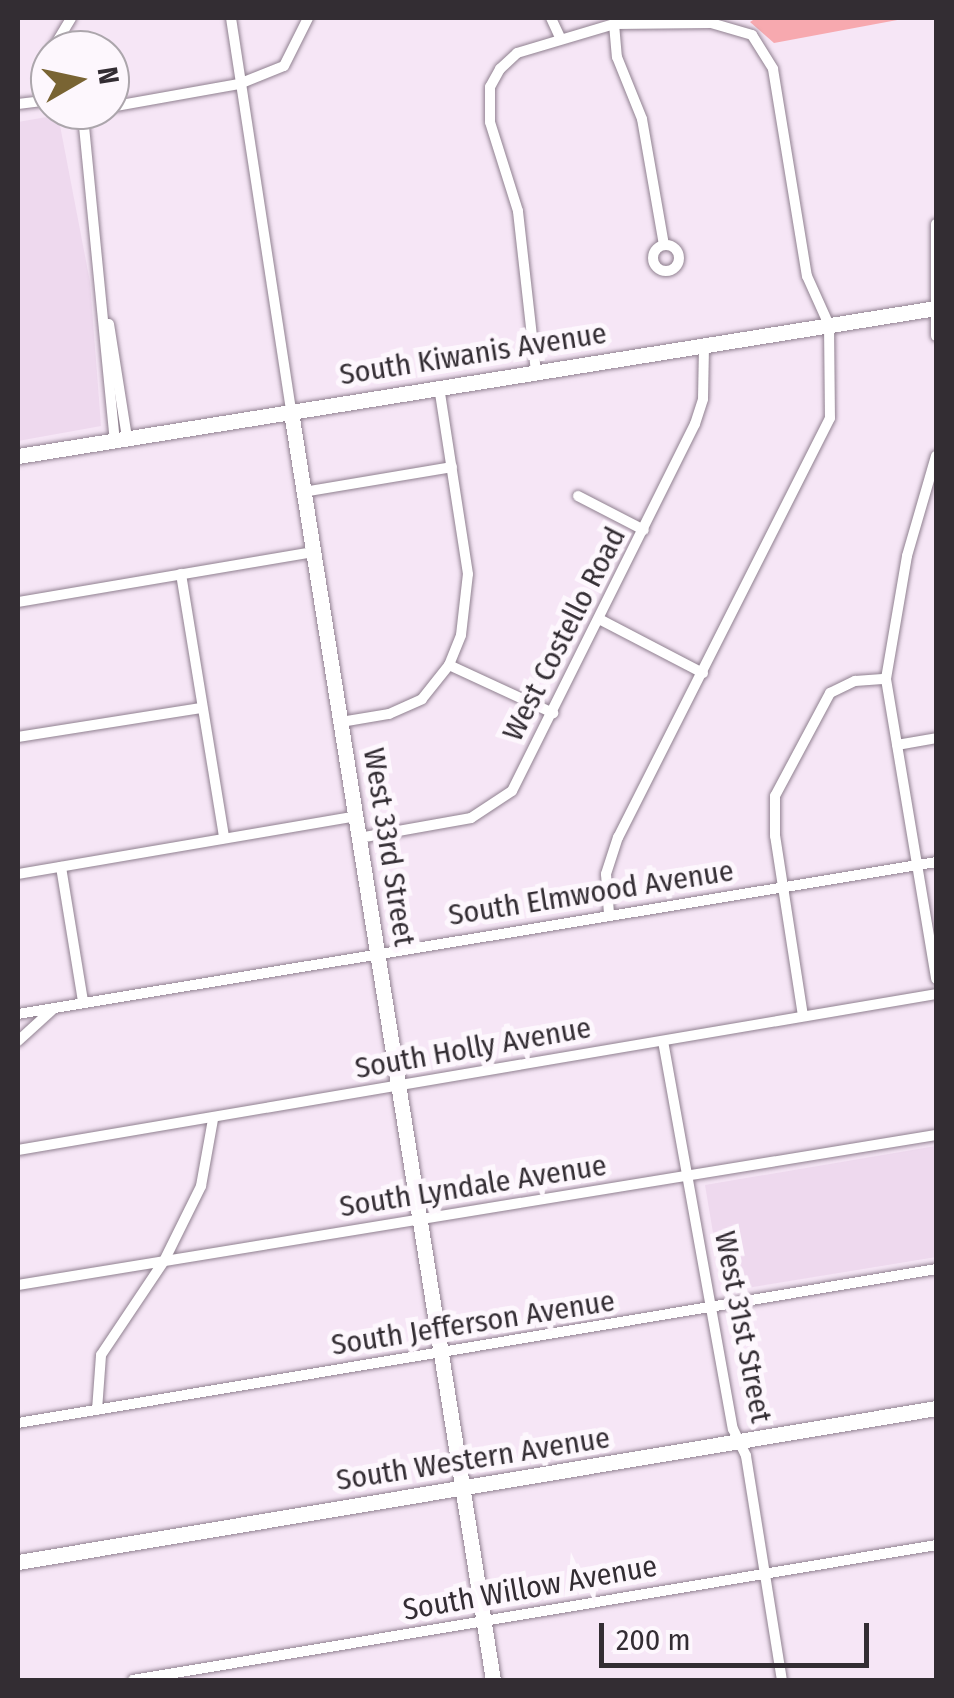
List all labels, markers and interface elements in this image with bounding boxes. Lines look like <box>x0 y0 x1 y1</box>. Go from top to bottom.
north arrow <box>30 30 130 130</box>
text: N <box>91 65 126 86</box>
street label: South Kiwanis Avenue <box>337 315 609 393</box>
street label: West Costello Road <box>495 521 633 747</box>
street label: West 33rd Street <box>356 745 422 949</box>
street label: South Elmwood Avenue <box>446 853 736 933</box>
street label: South Holly Avenue <box>352 1010 594 1086</box>
street label: South Lyndale Avenue <box>337 1147 609 1225</box>
street label: West 31st Street <box>707 1228 779 1426</box>
street label: South Jefferson Avenue <box>329 1283 617 1363</box>
street label: South Western Avenue <box>334 1420 612 1498</box>
street label: South Willow Avenue <box>400 1548 660 1628</box>
scale bar <box>604 1603 874 1665</box>
text: 200 m <box>616 1622 691 1658</box>

